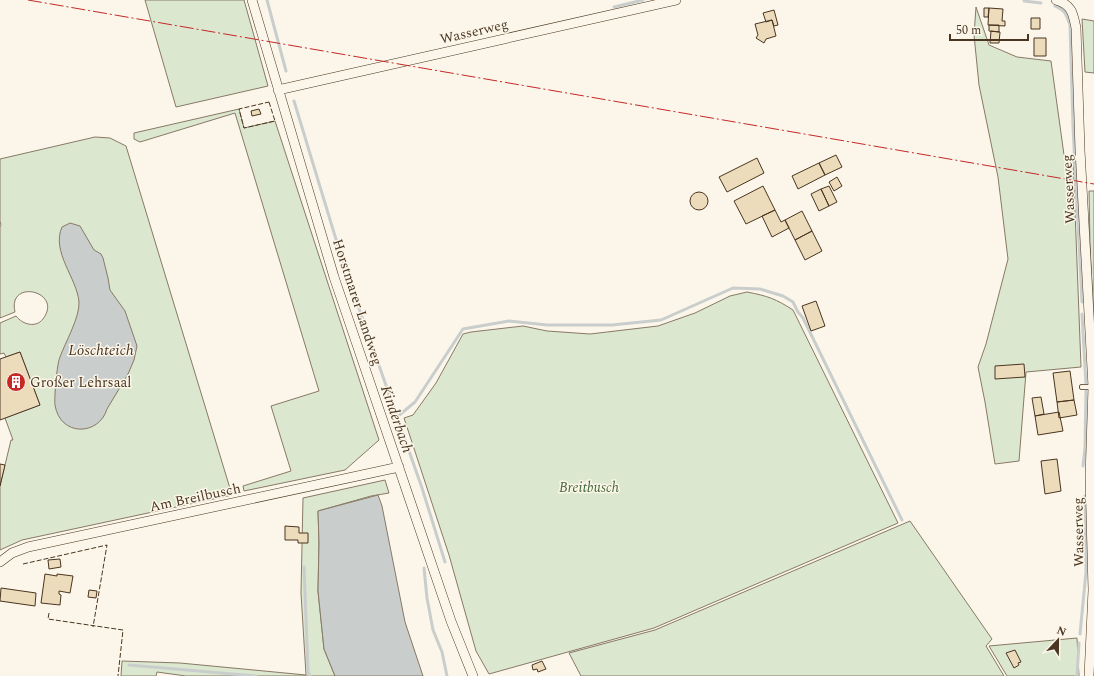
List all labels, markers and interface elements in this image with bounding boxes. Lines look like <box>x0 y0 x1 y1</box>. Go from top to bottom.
street label: Wasserweg <box>438 13 510 50</box>
scale bar <box>950 16 1028 42</box>
text: 50 m <box>956 21 981 40</box>
street label: Wasserweg <box>1056 154 1081 224</box>
street label: Horstmarer Landweg <box>327 236 388 368</box>
water label: Löschteich <box>68 339 134 362</box>
building icon: Großer Lehrsaal <box>5 371 27 393</box>
place label: Großer Lehrsaal <box>30 372 131 393</box>
water label: Kinderbach <box>374 382 419 456</box>
park label: Breitbusch <box>559 477 619 498</box>
street label: Am Breilbusch <box>148 478 243 517</box>
street label: Wasserweg <box>1067 497 1090 567</box>
north arrow <box>1038 620 1078 660</box>
text: N <box>1054 622 1069 641</box>

